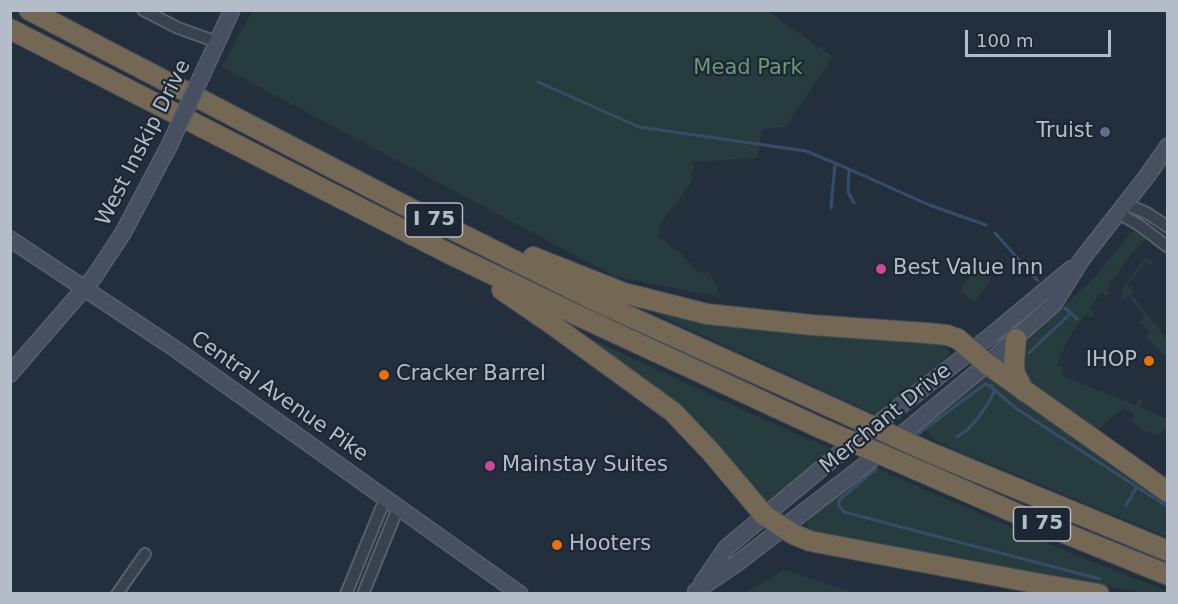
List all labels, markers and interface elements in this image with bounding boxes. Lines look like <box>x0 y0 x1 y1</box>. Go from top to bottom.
scale bar <box>968 18 1114 56</box>
text: 100 m <box>976 30 1034 51</box>
street label: West Inskip Drive <box>91 56 197 230</box>
park label: Mead Park <box>693 56 803 82</box>
place label: Truist <box>1036 119 1093 145</box>
marker: Truist <box>1098 125 1112 139</box>
road number: I 75 <box>406 203 462 237</box>
place label: Best Value Inn <box>893 256 1043 282</box>
marker: Best Value Inn <box>874 262 888 276</box>
street label: Central Avenue Pike <box>186 326 372 468</box>
place label: IHOP <box>1086 348 1137 374</box>
marker: IHOP <box>1142 354 1156 368</box>
street label: Merchant Drive <box>815 359 957 479</box>
place label: Cracker Barrel <box>396 362 546 388</box>
marker: Cracker Barrel <box>377 368 391 382</box>
place label: Mainstay Suites <box>502 453 668 479</box>
marker: Mainstay Suites <box>483 459 497 473</box>
road number: I 75 <box>1014 507 1070 541</box>
place label: Hooters <box>569 532 651 558</box>
marker: Hooters <box>550 538 564 552</box>

